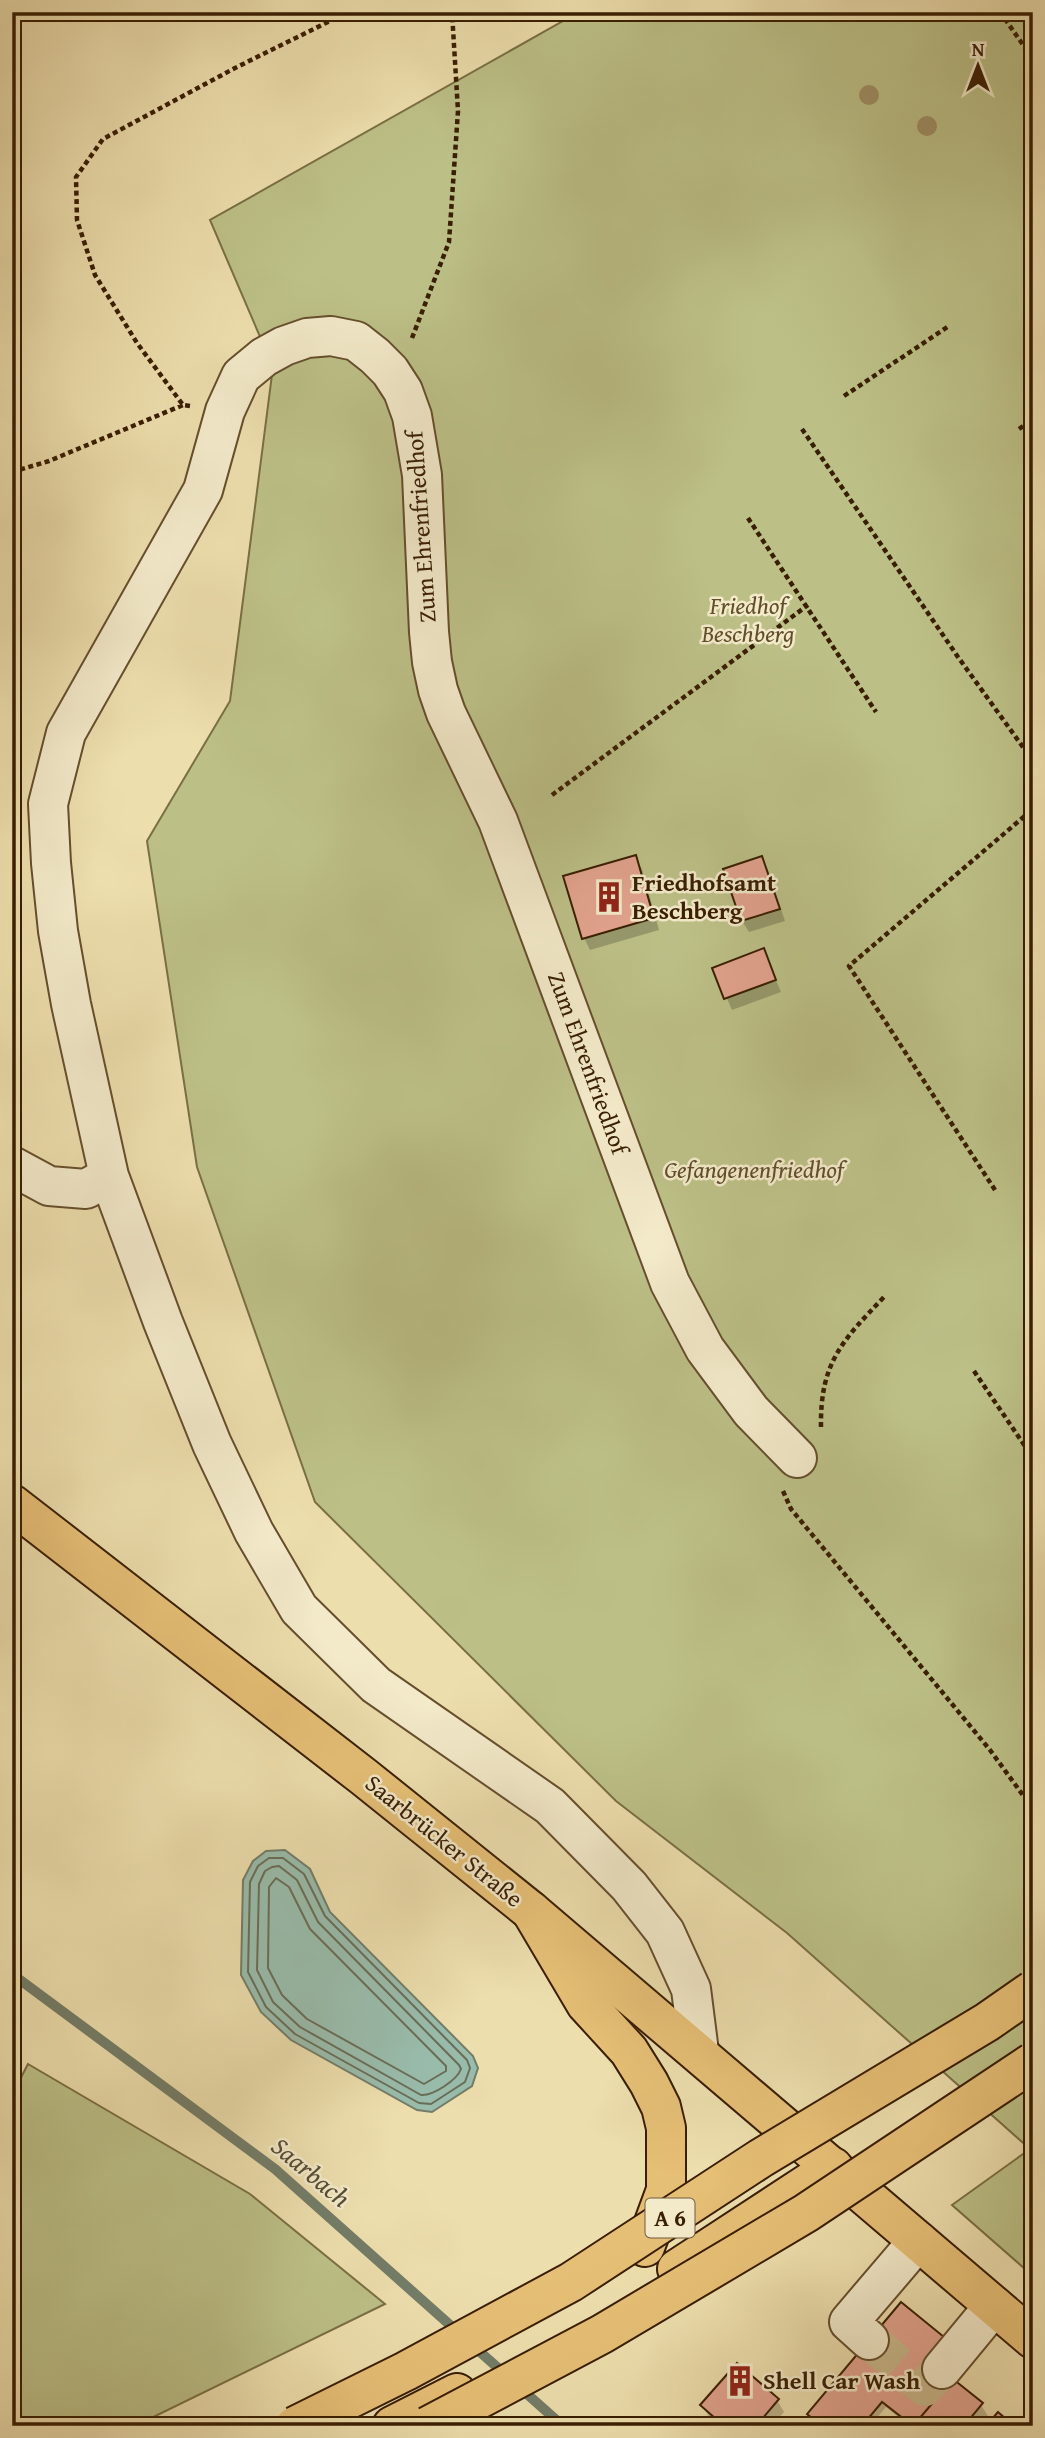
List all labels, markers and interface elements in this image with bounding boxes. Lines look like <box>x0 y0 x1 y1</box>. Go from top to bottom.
north arrow <box>944 32 1014 102</box>
text: N <box>972 35 985 63</box>
street label: Zum Ehrenfriedhof <box>396 428 445 624</box>
park label: Friedhof Beschberg <box>701 588 794 651</box>
place label: Friedhofsamt Beschberg <box>632 865 776 928</box>
building icon: Friedhofsamt Beschberg <box>592 880 626 914</box>
street label: Zum Ehrenfriedhof <box>539 966 639 1161</box>
park label: Gefangenenfriedhof <box>664 1152 849 1187</box>
street label: Saarbrücker Straße <box>358 1766 531 1915</box>
water label: Saarbach <box>263 2127 359 2216</box>
road number: A 6 <box>646 2198 694 2238</box>
place label: Shell Car Wash <box>763 2363 920 2398</box>
building icon: Shell Car Wash <box>723 2364 757 2398</box>

